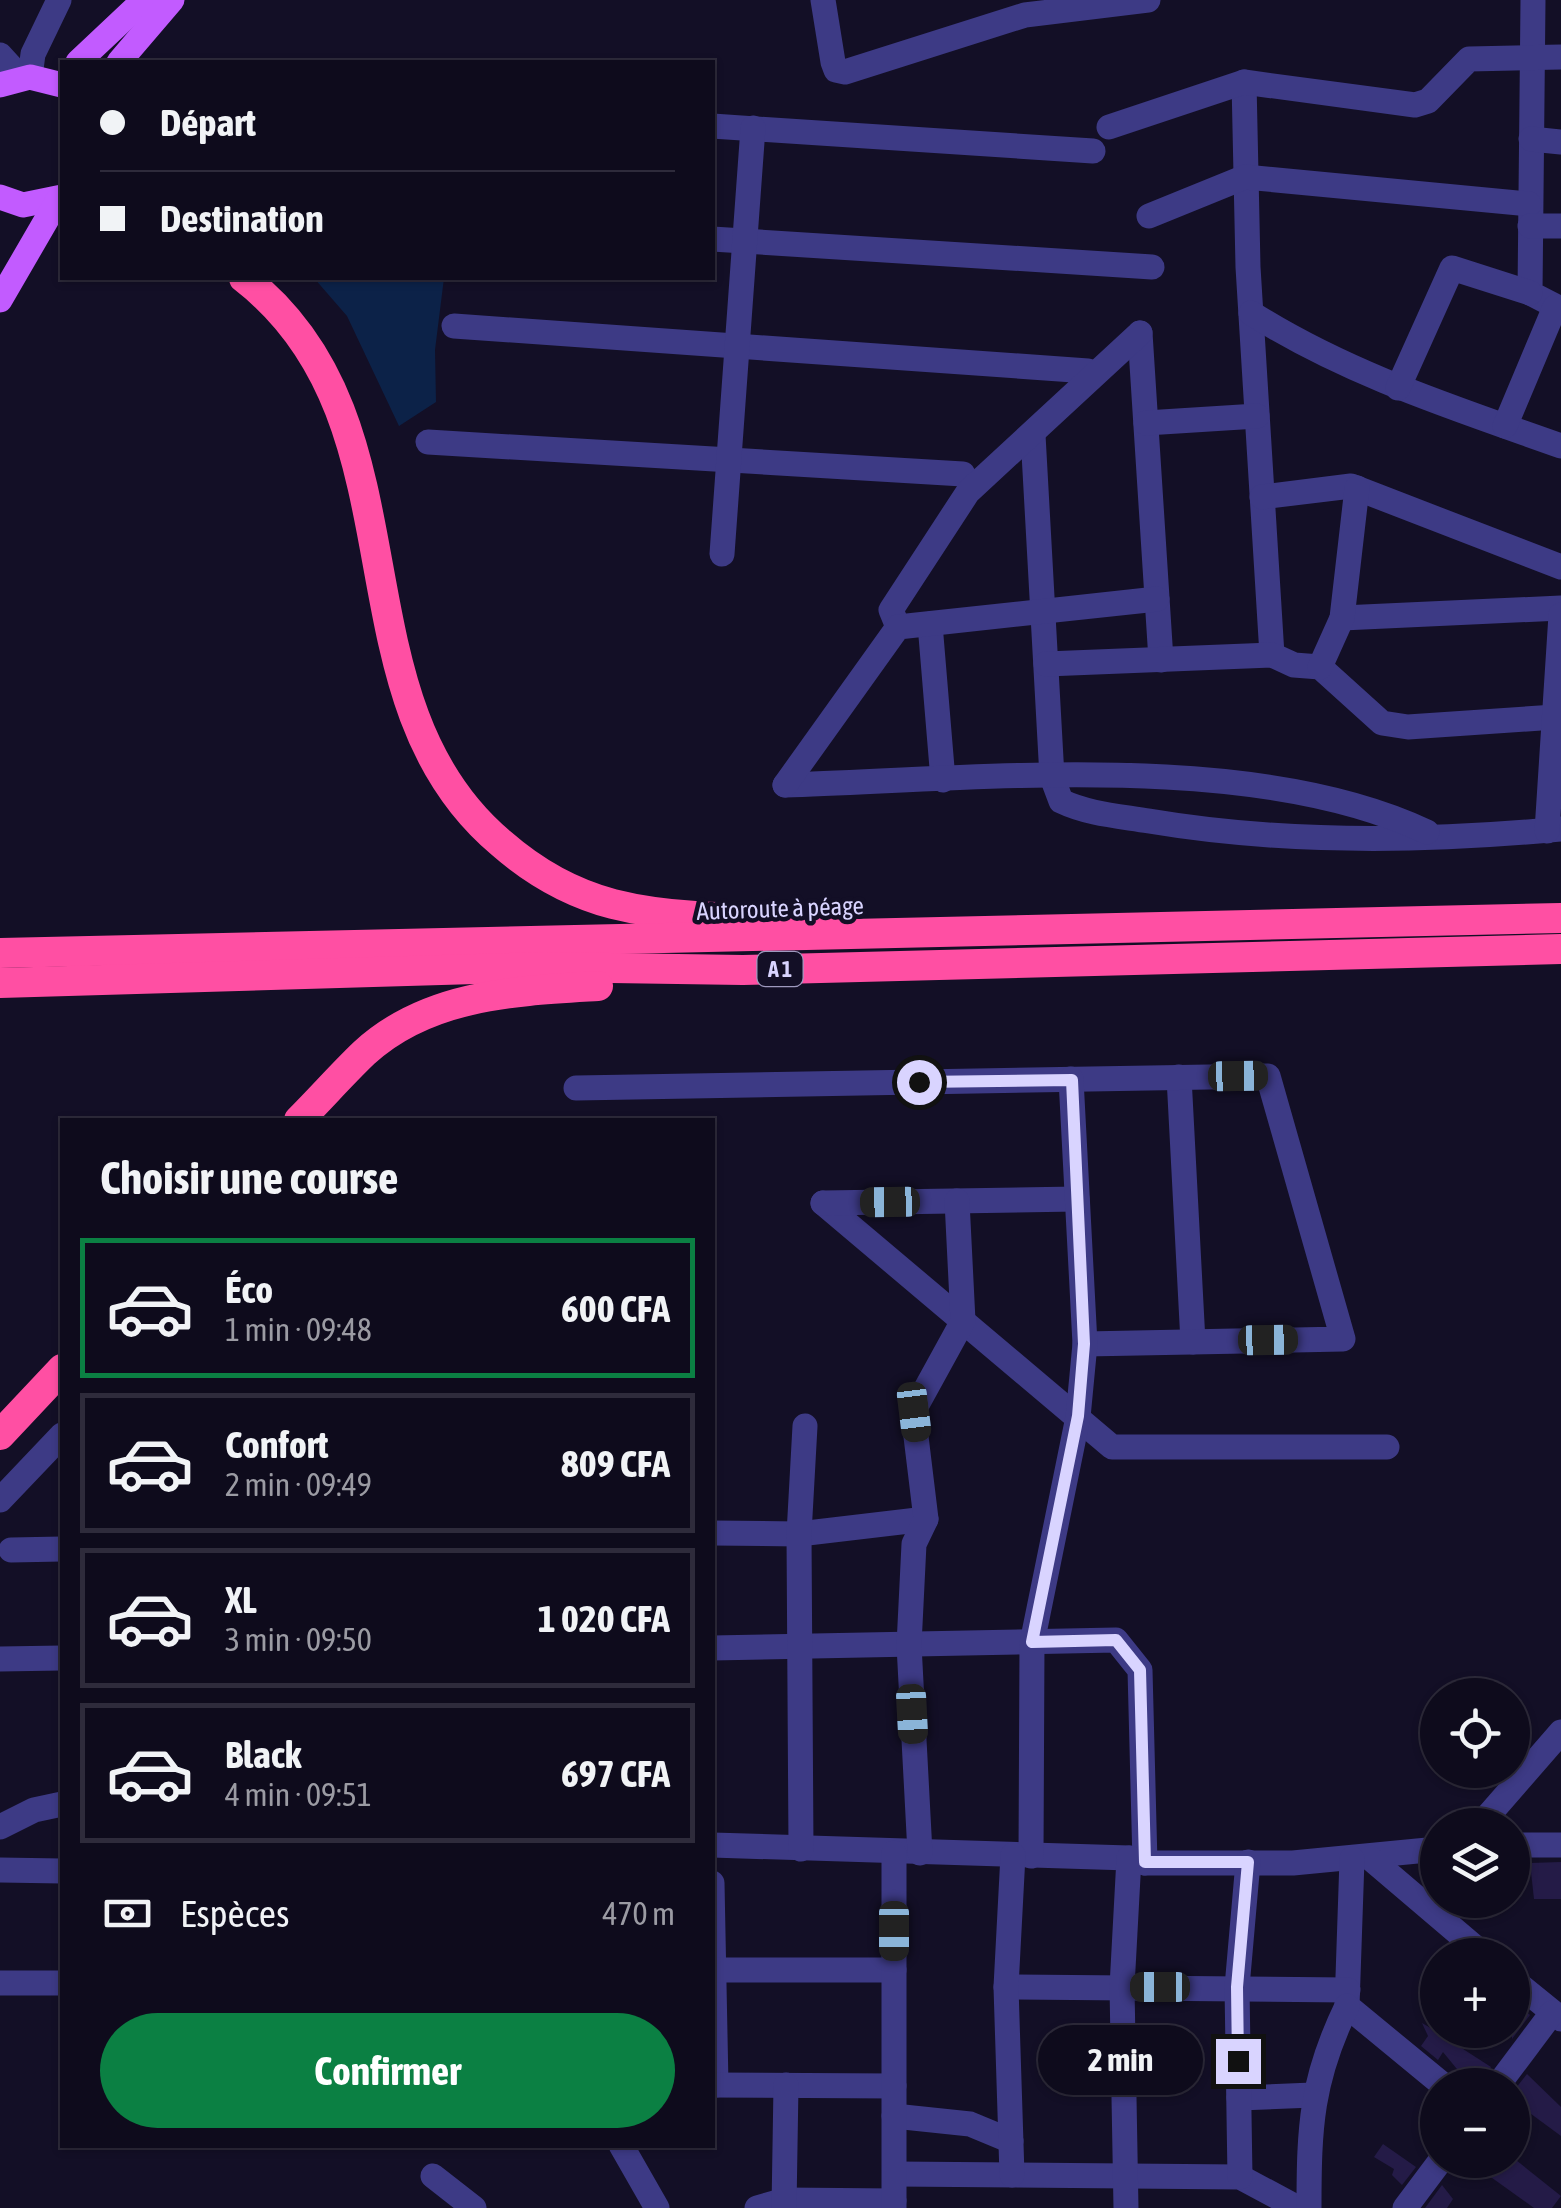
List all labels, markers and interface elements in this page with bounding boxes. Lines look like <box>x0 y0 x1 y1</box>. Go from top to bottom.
text: Départ <box>160 101 256 144</box>
text: Destination <box>160 197 324 240</box>
street label: Autoroute à péage <box>696 891 864 925</box>
road number: A 1 <box>758 952 802 986</box>
route start <box>897 1060 942 1105</box>
car <box>1208 1060 1268 1092</box>
text: Choisir une course <box>100 1152 399 1204</box>
car <box>860 1186 920 1218</box>
icon: car <box>105 1263 195 1353</box>
text: Éco <box>225 1268 273 1311</box>
text: 600 CFA <box>561 1287 670 1330</box>
text: 1 min · 09:48 <box>225 1311 372 1348</box>
car <box>1238 1324 1298 1356</box>
car <box>895 1380 933 1444</box>
icon: car <box>105 1418 195 1508</box>
text: Confort <box>225 1423 329 1466</box>
text: 809 CFA <box>561 1442 670 1485</box>
text: 2 min · 09:49 <box>225 1466 372 1503</box>
icon: car <box>105 1573 195 1663</box>
text: XL <box>225 1578 257 1621</box>
text: 1 020 CFA <box>538 1597 670 1640</box>
text: 3 min · 09:50 <box>225 1621 372 1658</box>
map controls <box>1420 1678 1530 2178</box>
button: locate <box>1420 1678 1530 1788</box>
car <box>895 1683 929 1745</box>
icon: car <box>105 1728 195 1818</box>
text: Black <box>225 1733 302 1776</box>
text: 697 CFA <box>561 1752 670 1795</box>
text: 4 min · 09:51 <box>225 1776 372 1813</box>
button: layers <box>1420 1808 1530 1918</box>
icon: cash <box>100 1886 155 1941</box>
text: Espèces <box>180 1892 289 1935</box>
text: 470 m <box>602 1895 675 1932</box>
car <box>879 1901 909 1961</box>
button: + <box>1420 1938 1530 2048</box>
car <box>1130 1972 1190 2002</box>
button: Confirmer <box>100 2013 675 2128</box>
callout: 2 min <box>1038 2026 1203 2096</box>
route end <box>1216 2039 1261 2084</box>
text: 2 min <box>1088 2041 1153 2078</box>
button: − <box>1420 2068 1530 2178</box>

